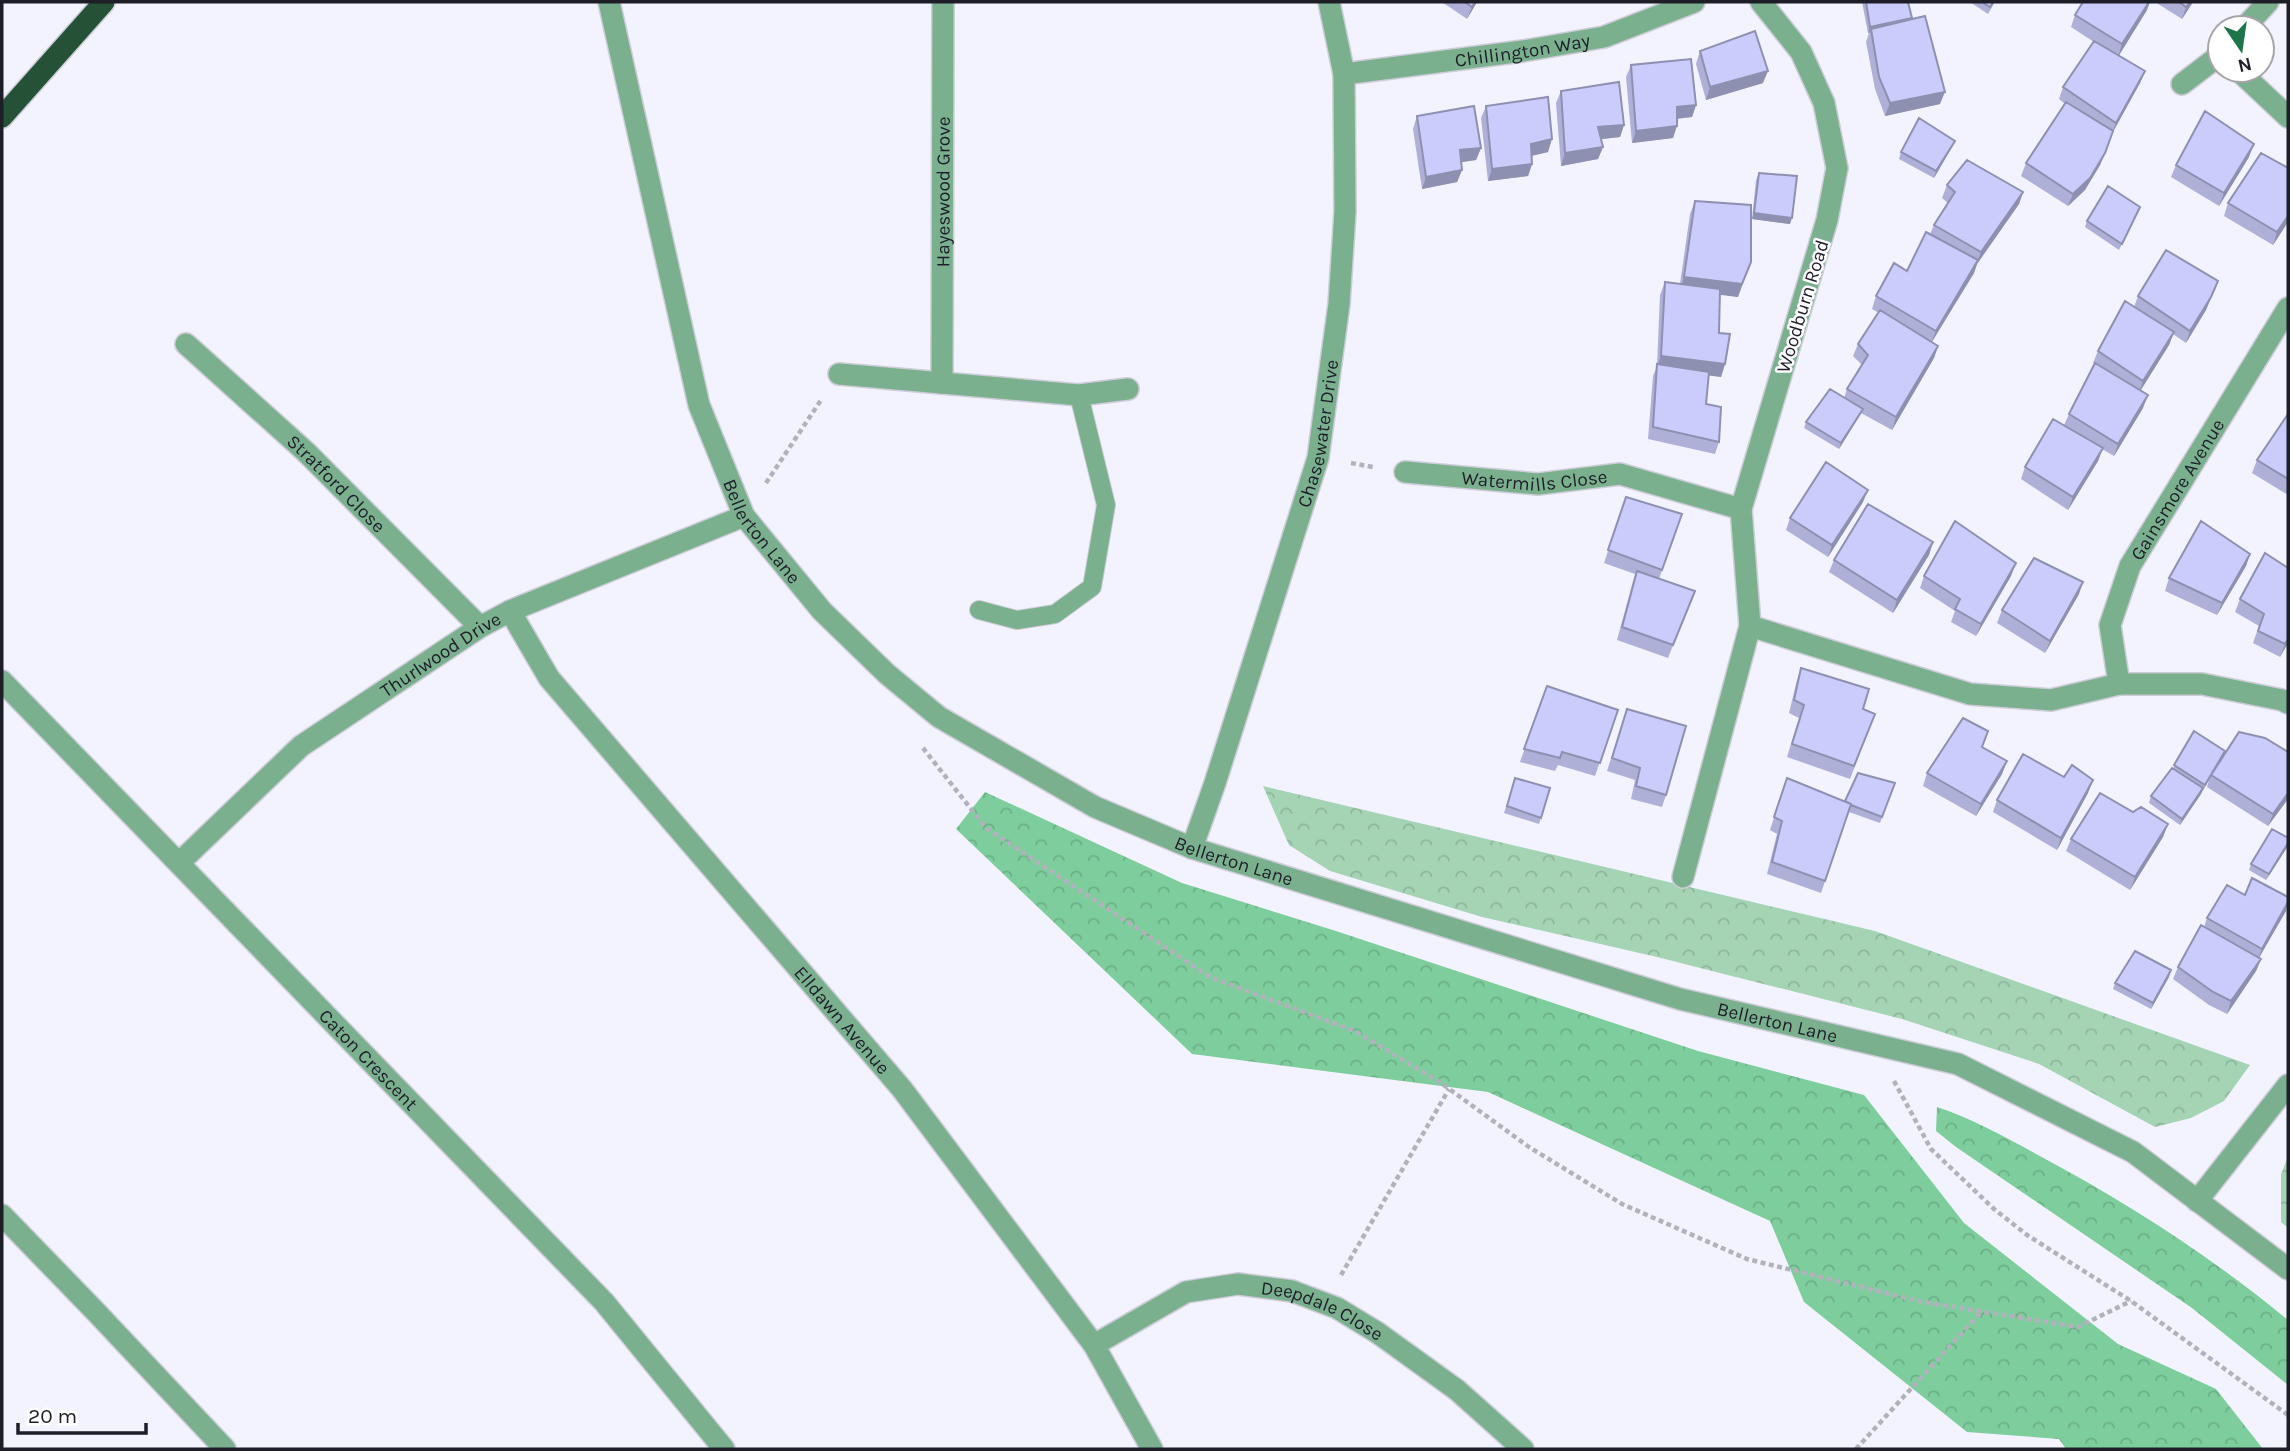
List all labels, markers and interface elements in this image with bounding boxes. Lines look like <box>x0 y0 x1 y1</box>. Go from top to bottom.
north arrow <box>2206 14 2276 84</box>
street label: Chillington Way <box>1454 30 1592 72</box>
text: N <box>2235 52 2254 77</box>
street label: Hayeswood Grove <box>932 116 955 268</box>
street label: Woodburn Road <box>1772 237 1834 375</box>
street label: Chasewater Drive <box>1293 358 1343 510</box>
street label: Gainsmore Avenue <box>2126 415 2229 564</box>
street label: Stratford Close <box>282 430 390 537</box>
street label: Watermills Close <box>1460 466 1609 496</box>
street label: Bellerton Lane <box>718 476 805 588</box>
street label: Thurlwood Drive <box>376 608 505 702</box>
street label: Bellerton Lane <box>1171 832 1296 891</box>
street label: Elldawn Avenue <box>789 962 894 1079</box>
street label: Bellerton Lane <box>1715 998 1840 1047</box>
street label: Caton Crescent <box>314 1005 422 1115</box>
street label: Deepdale Close <box>1260 1277 1387 1346</box>
scale bar <box>18 1392 145 1436</box>
text: 20 m <box>28 1404 77 1428</box>

